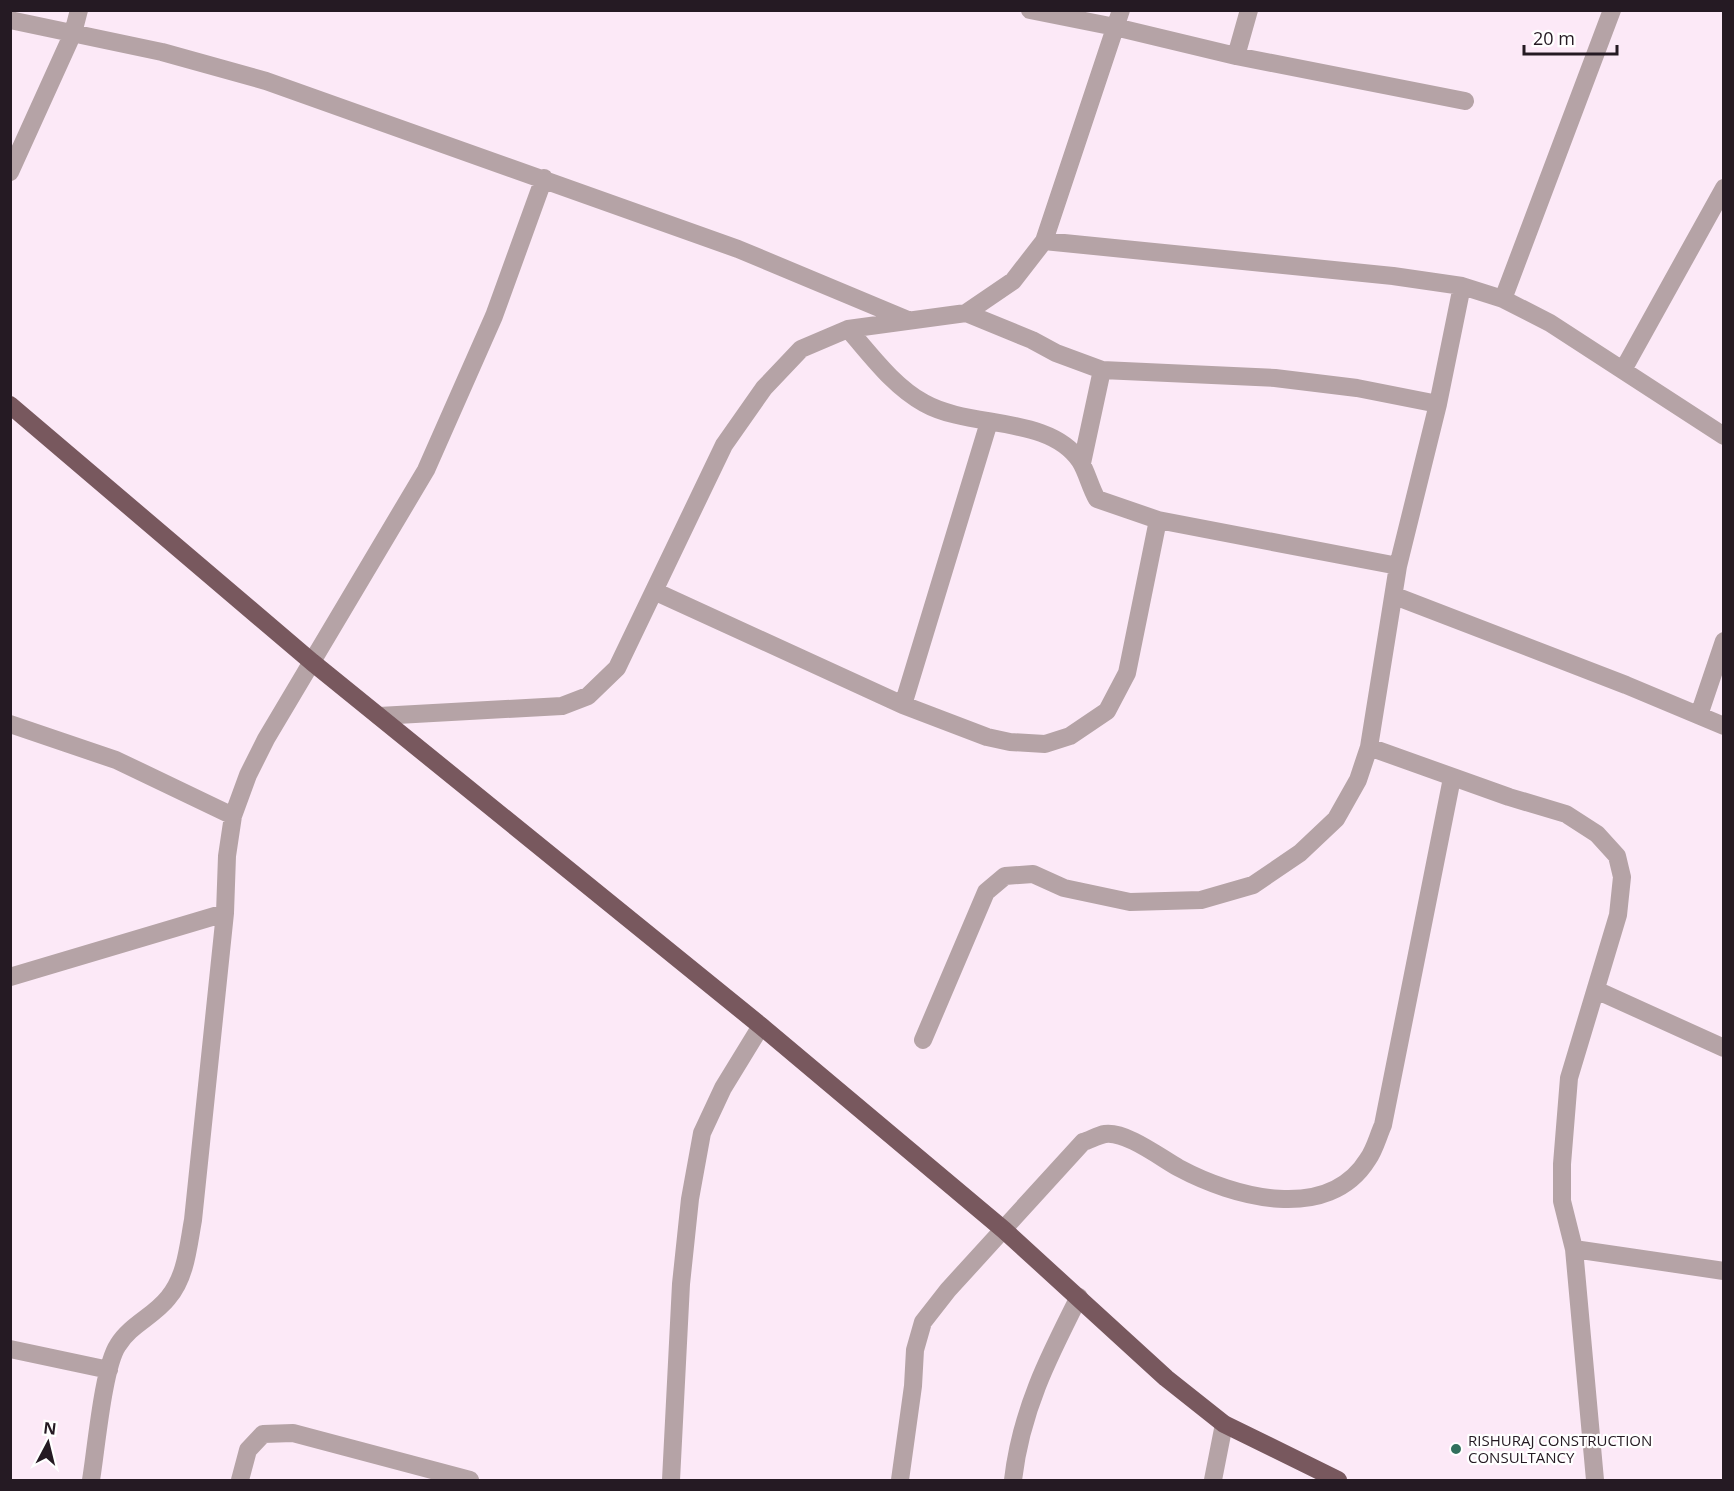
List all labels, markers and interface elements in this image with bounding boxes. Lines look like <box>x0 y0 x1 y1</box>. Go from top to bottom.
scale bar <box>1524 18 1617 56</box>
text: 20 m <box>1533 26 1575 50</box>
north arrow <box>18 1413 78 1473</box>
text: N <box>42 1416 58 1440</box>
place label: RISHURAJ CONSTRUCTION CONSULTANCY <box>1468 1430 1652 1467</box>
marker: RISHURAJ CONSTRUCTION CONSULTANCY <box>1449 1442 1463 1456</box>

